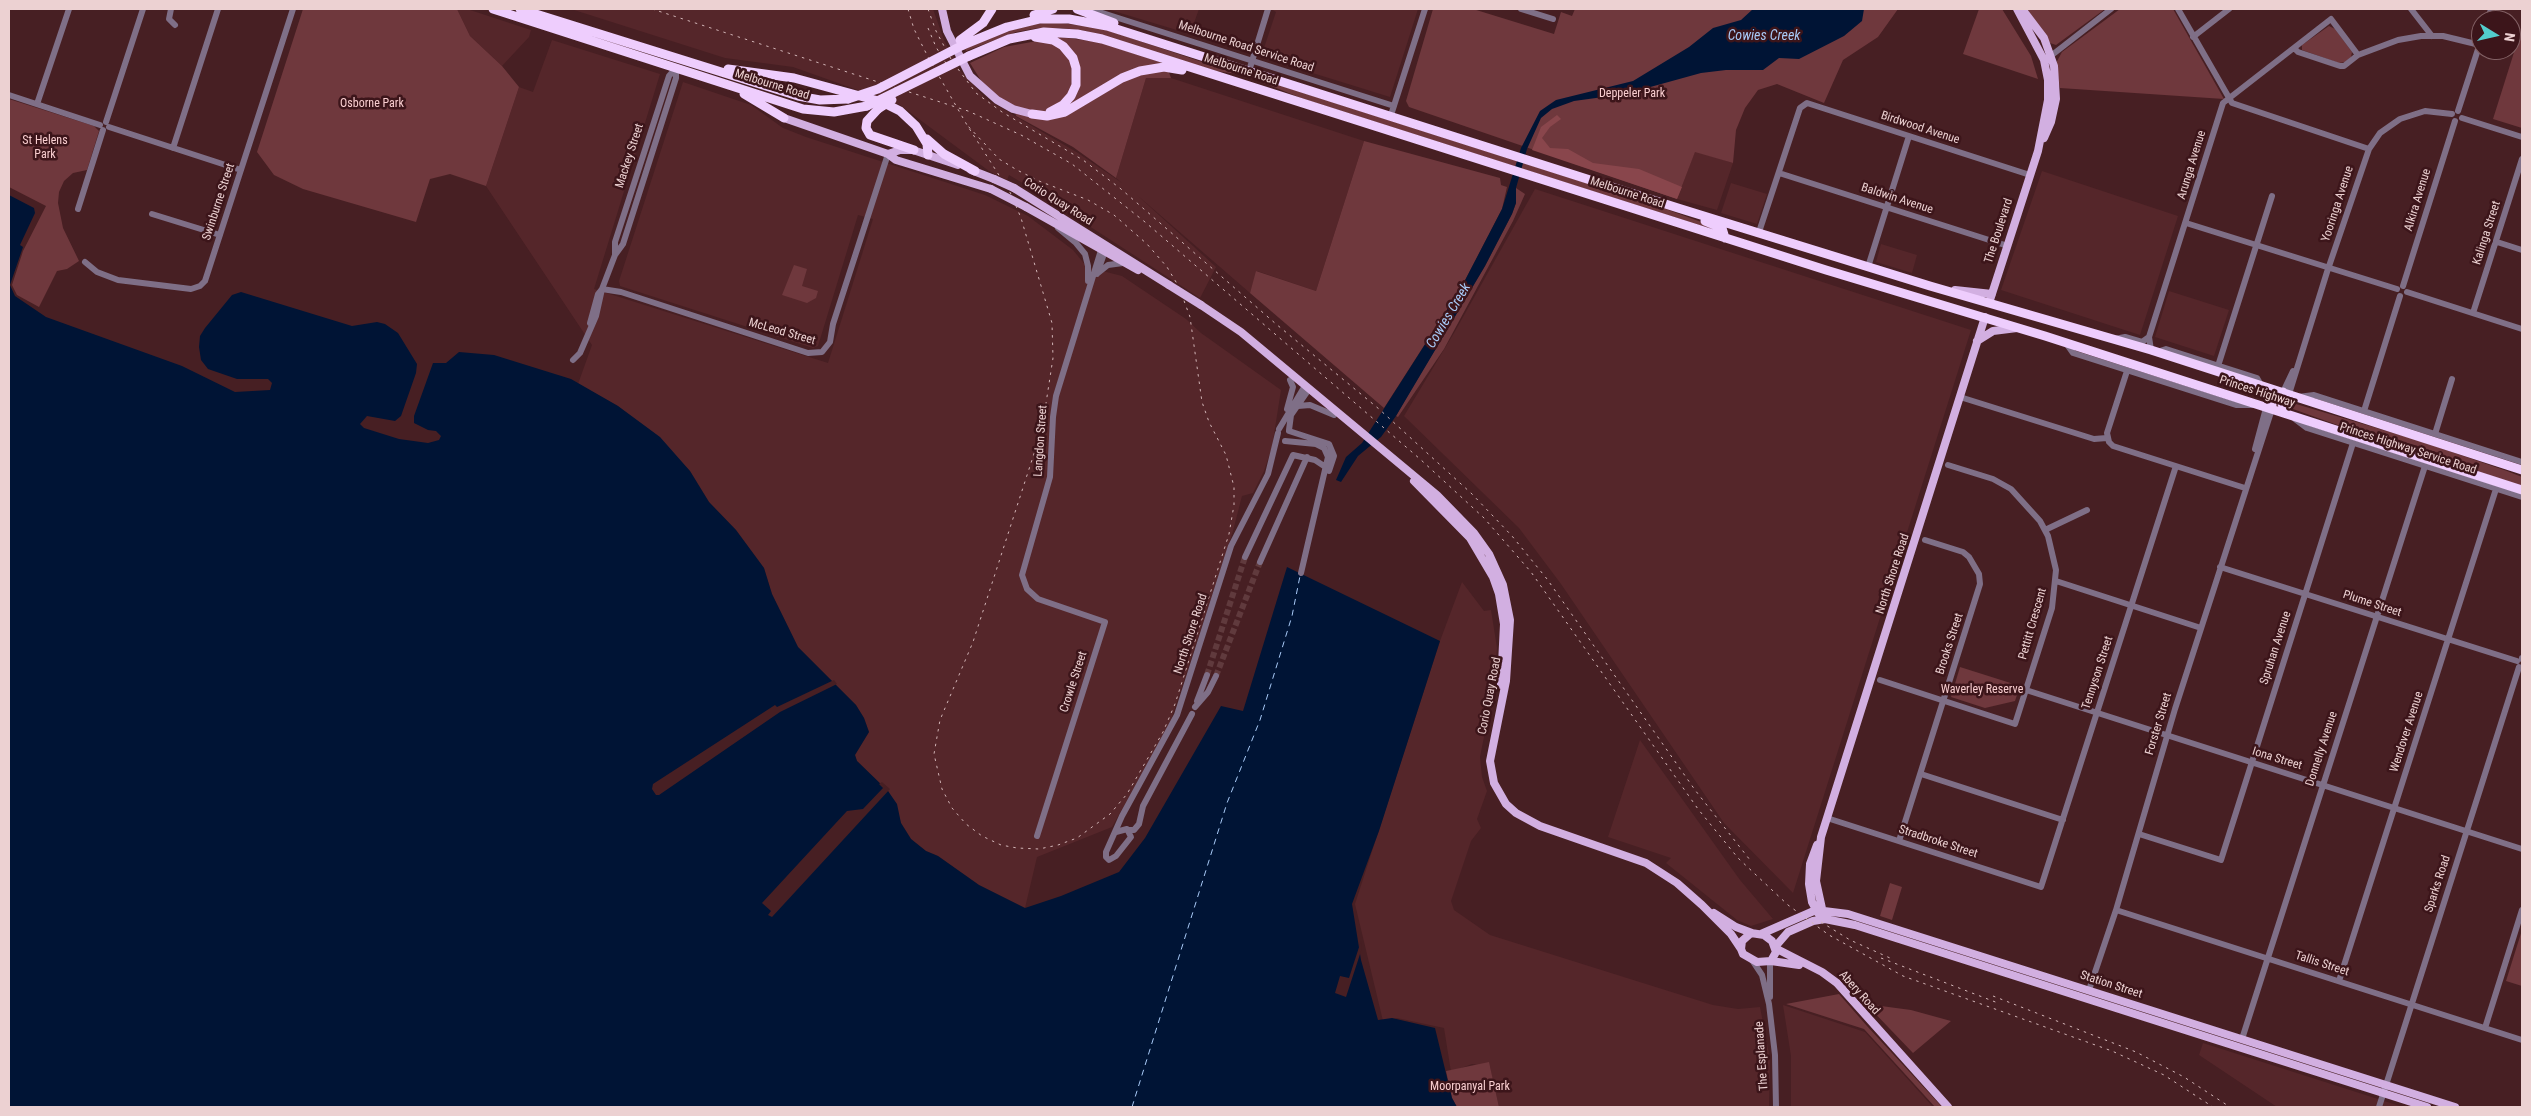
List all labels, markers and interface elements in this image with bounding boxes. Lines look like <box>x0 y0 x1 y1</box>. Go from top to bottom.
north arrow <box>2471 10 2521 60</box>
street label: Melbourne Road Service Road <box>1177 18 1315 76</box>
water label: Cowies Creek <box>1728 28 1800 44</box>
text: N <box>2501 32 2518 43</box>
street label: Melbourne Road <box>1202 51 1280 89</box>
street label: Melbourne Road <box>733 67 811 103</box>
park label: Deppeler Park <box>1599 87 1665 101</box>
park label: Osborne Park <box>340 97 404 111</box>
street label: Birdwood Avenue <box>1879 108 1961 148</box>
street label: Mackey Street <box>613 122 647 190</box>
street label: Arunga Avenue <box>2175 129 2209 201</box>
park label: St Helens Park <box>22 134 68 162</box>
street label: Swinburne Street <box>200 162 238 242</box>
street label: Yooringa Avenue <box>2319 164 2357 244</box>
street label: Alkira Avenue <box>2402 167 2434 233</box>
street label: Melbourne Road <box>1588 174 1666 212</box>
street label: Corio Quay Road <box>1021 175 1095 229</box>
street label: Baldwin Avenue <box>1859 181 1935 217</box>
street label: The Boulevard <box>1982 197 2016 265</box>
street label: Kalinga Street <box>2470 199 2504 267</box>
water label: Cowies Creek <box>1423 280 1475 352</box>
street label: McLeod Street <box>747 316 817 348</box>
street label: Princes Highway <box>2217 373 2297 411</box>
street label: Langdon Street <box>1031 405 1051 477</box>
street label: Princes Highway Service Road <box>2338 420 2478 478</box>
street label: North Shore Road <box>1873 532 1913 616</box>
street label: Pettitt Crescent <box>2016 587 2050 661</box>
street label: Plume Street <box>2341 588 2403 620</box>
street label: North Shore Road <box>1171 592 1211 676</box>
street label: Spruhan Avenue <box>2257 610 2295 686</box>
street label: Brooks Street <box>1933 611 1967 677</box>
street label: Tennyson Street <box>2079 635 2117 711</box>
street label: Crowle Street <box>1057 650 1091 714</box>
street label: Corio Quay Road <box>1475 656 1505 736</box>
park label: Waverley Reserve <box>1941 683 2023 697</box>
street label: Wendover Avenue <box>2387 690 2427 774</box>
street label: Forster Street <box>2143 691 2175 757</box>
street label: Donnelly Avenue <box>2303 710 2341 788</box>
street label: Iona Street <box>2250 745 2304 773</box>
street label: Stradbroke Street <box>1897 822 1979 862</box>
street label: Sparks Road <box>2422 854 2454 914</box>
street label: Tallis Street <box>2293 949 2351 979</box>
street label: Abery Road <box>1836 968 1882 1018</box>
street label: Station Street <box>2078 968 2144 1002</box>
street label: The Esplanade <box>1752 1021 1772 1091</box>
park label: Moorpanyal Park <box>1430 1080 1510 1094</box>

